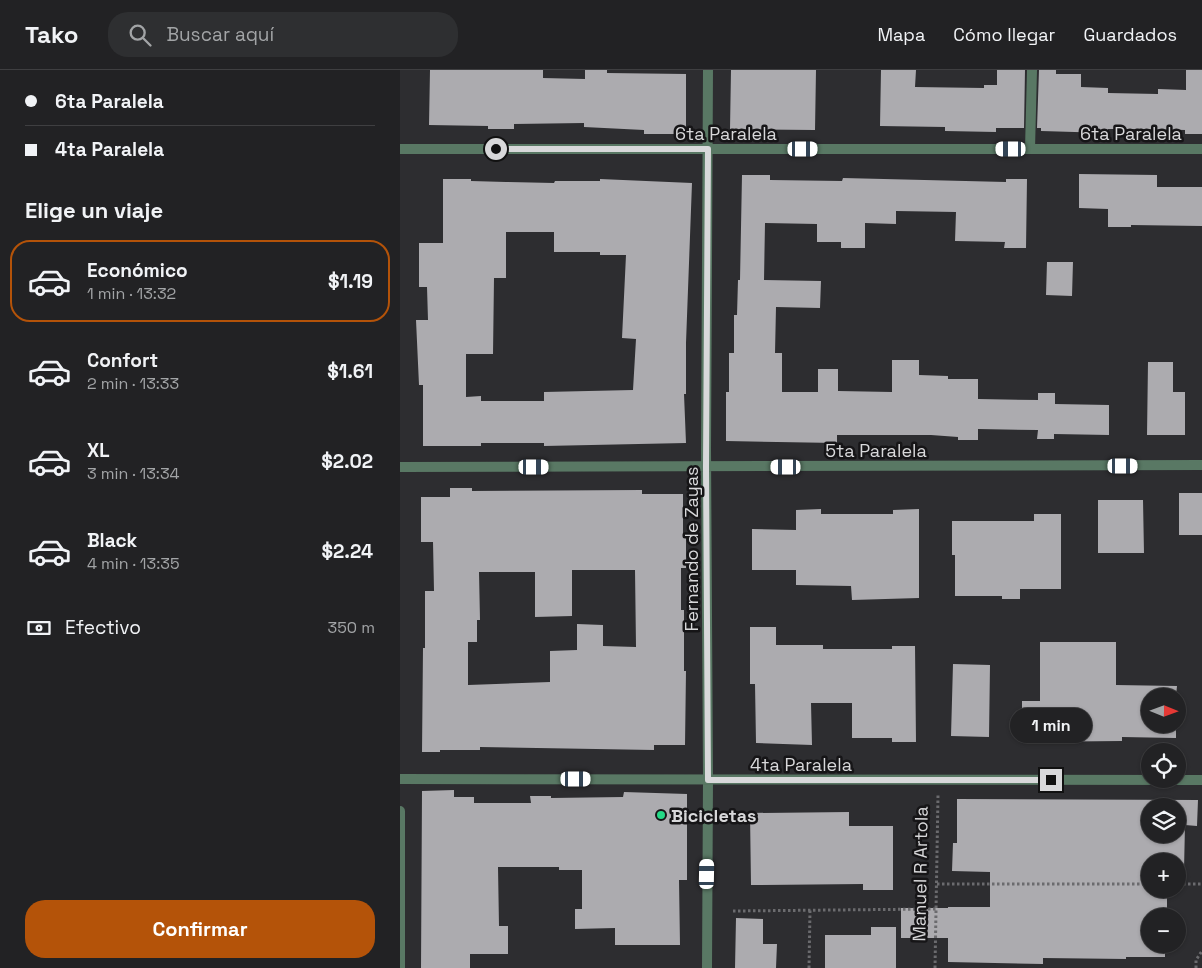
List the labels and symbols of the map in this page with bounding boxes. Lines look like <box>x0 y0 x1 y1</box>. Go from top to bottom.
street label: 6ta Paralela <box>675 122 777 145</box>
street label: 6ta Paralela <box>1080 122 1182 145</box>
route start <box>485 138 507 160</box>
car <box>788 142 818 157</box>
car <box>996 142 1026 157</box>
street label: 5ta Paralela <box>825 439 927 462</box>
car <box>1108 459 1138 474</box>
car <box>519 460 549 475</box>
car <box>771 460 801 475</box>
street label: Fernando de Zayas <box>680 467 703 631</box>
north arrow <box>1141 688 1186 732</box>
callout: 1 min <box>1010 708 1092 742</box>
street label: 4ta Paralela <box>750 753 852 776</box>
route end <box>1040 769 1062 791</box>
car <box>561 772 591 787</box>
place label: Bicicletas <box>671 804 756 827</box>
street label: Manuel R Artola <box>907 806 933 942</box>
marker: Bicicletas <box>655 809 667 821</box>
car <box>699 859 714 889</box>

